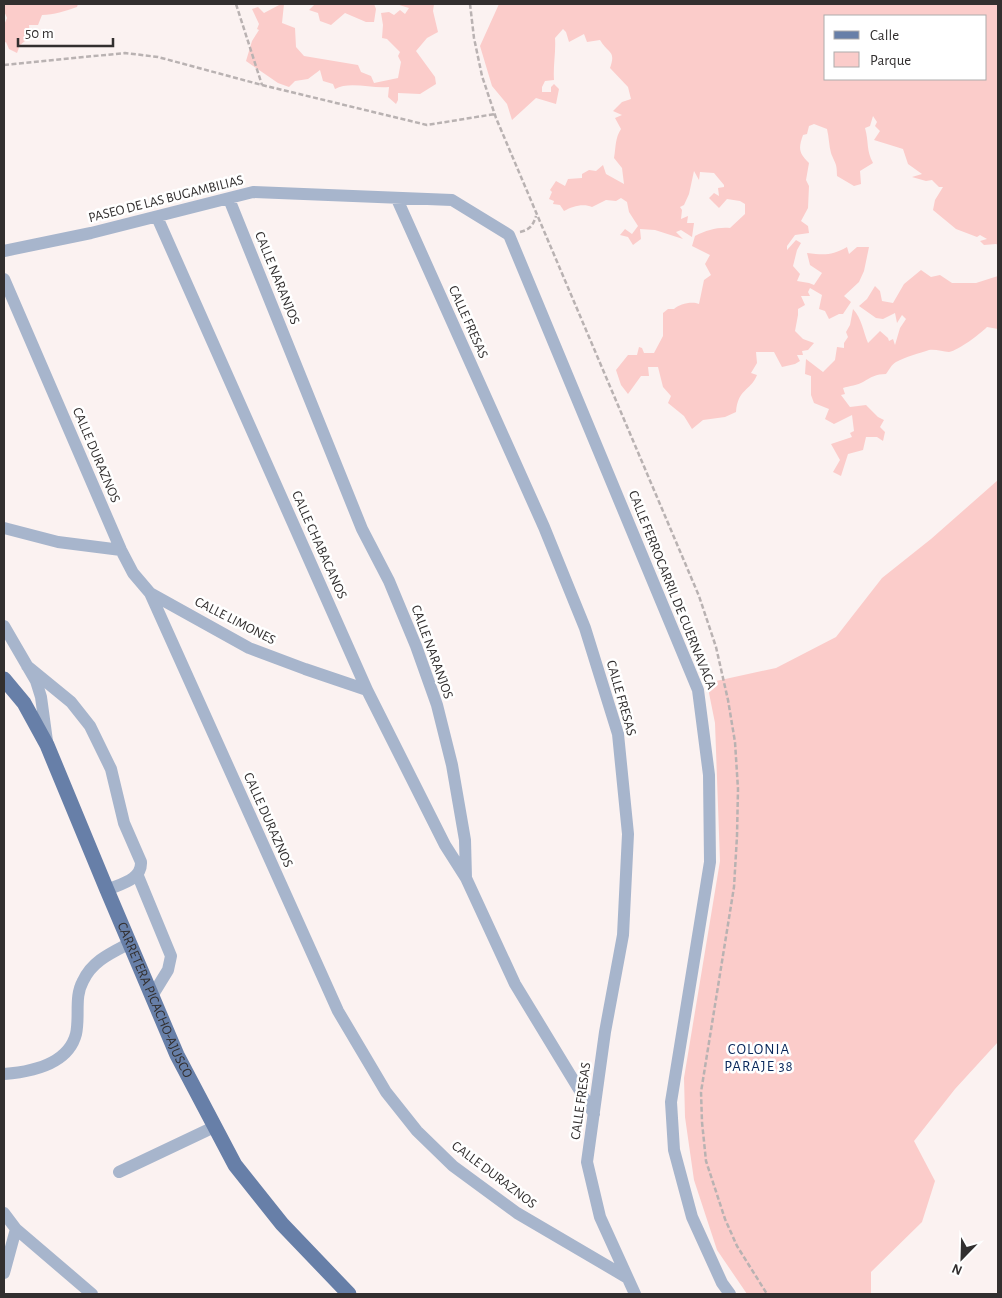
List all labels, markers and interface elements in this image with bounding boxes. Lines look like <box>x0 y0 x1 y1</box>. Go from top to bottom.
scale bar <box>18 15 112 47</box>
legend <box>824 15 987 80</box>
text: 50 m <box>25 26 54 41</box>
text: Calle <box>870 28 899 43</box>
text: Parque <box>870 53 911 68</box>
street label: PASEO DE LAS BUGAMBILIAS <box>87 173 245 225</box>
street label: CALLE NARANJOS <box>252 230 302 326</box>
street label: CALLE FRESAS <box>446 284 490 360</box>
street label: CALLE DURAZNOS <box>70 405 122 505</box>
street label: CALLE CHABACANOS <box>289 489 349 601</box>
street label: CALLE FERROCARRIL DE CUERNAVACA <box>626 489 718 691</box>
street label: CALLE LIMONES <box>192 595 278 647</box>
street label: CALLE NARANJOS <box>409 603 455 701</box>
street label: CALLE FRESAS <box>604 659 638 737</box>
street label: CALLE DURAZNOS <box>241 771 295 869</box>
street label: CARRETERA PICACHO-AJUSCO <box>114 920 195 1080</box>
district label: COLONIA PARAJE 38 <box>724 1042 794 1074</box>
street label: CALLE FRESAS <box>569 1061 593 1141</box>
street label: CALLE DURAZNOS <box>449 1139 539 1211</box>
north arrow <box>937 1233 987 1283</box>
text: N <box>950 1261 965 1277</box>

